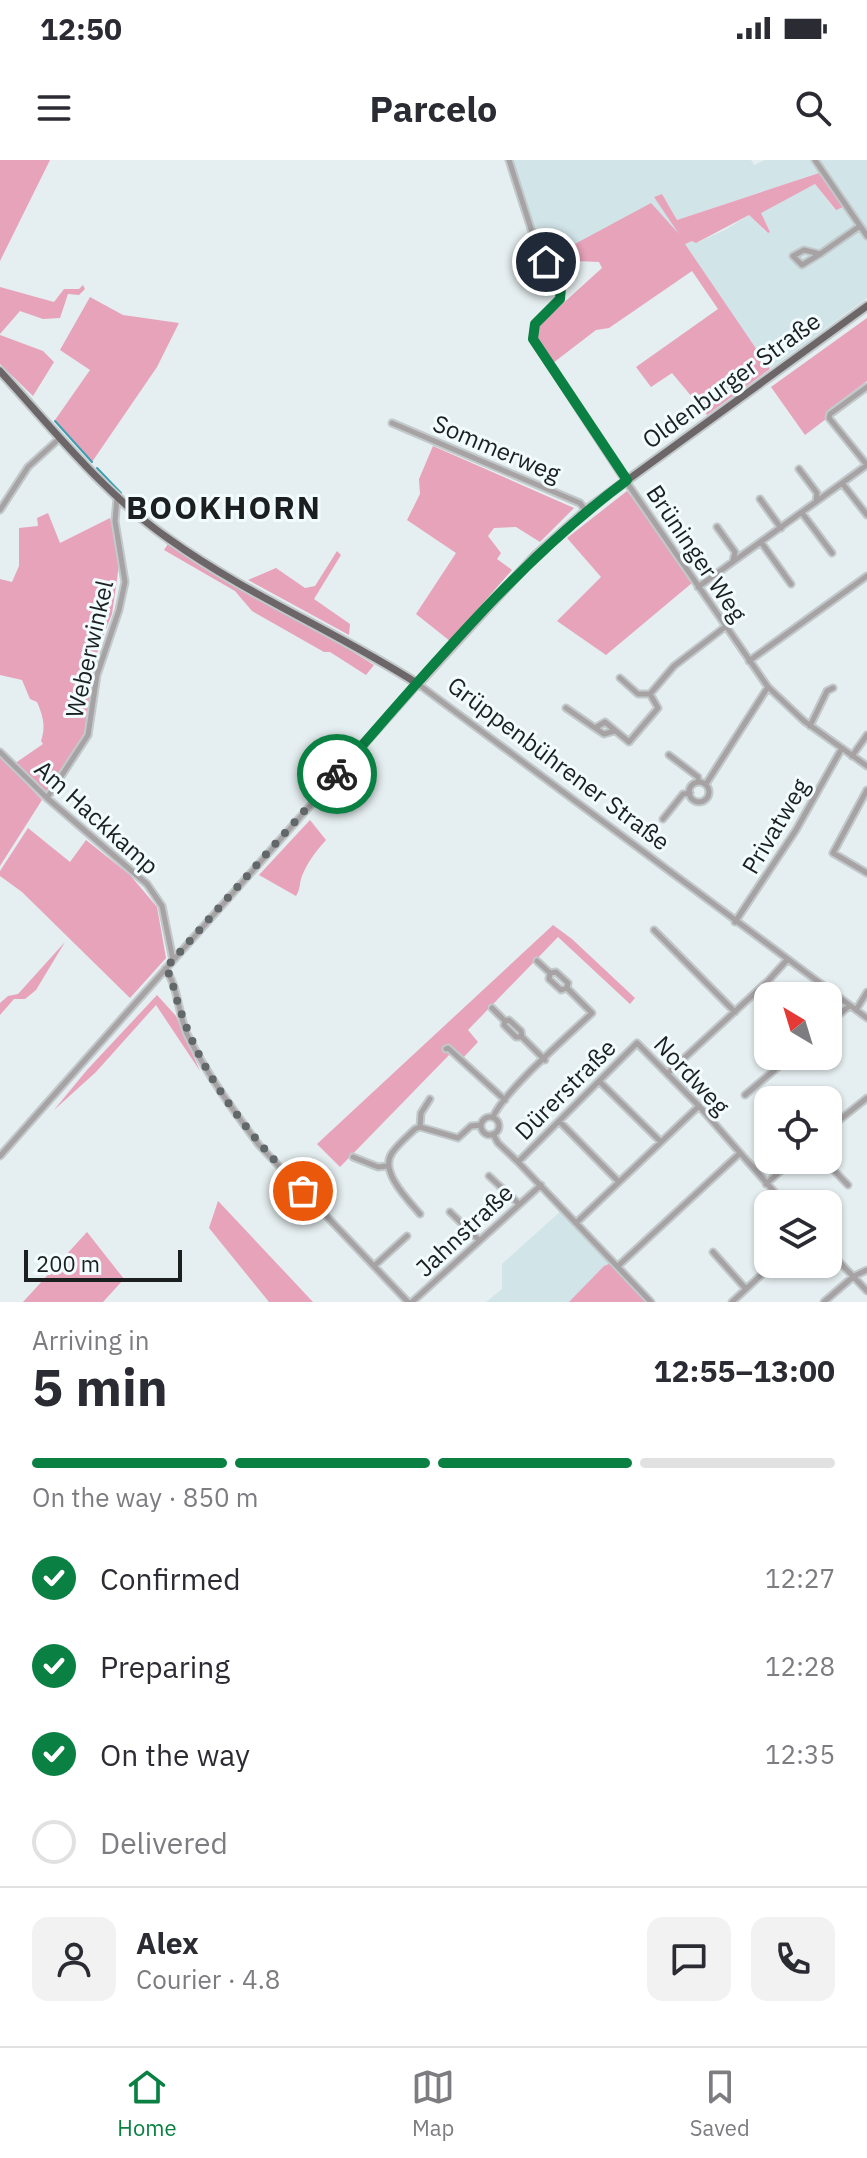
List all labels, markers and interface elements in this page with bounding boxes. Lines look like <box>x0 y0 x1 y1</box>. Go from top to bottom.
text: 12:50 <box>40 9 122 48</box>
text: Parcelo <box>370 85 497 132</box>
icon: menu <box>32 86 76 130</box>
icon: search <box>791 86 835 130</box>
pin <box>512 228 580 296</box>
icon: home <box>524 240 568 284</box>
street label: Oldenburger Straße <box>636 305 826 455</box>
street label: Sommerweg <box>428 407 566 489</box>
street label: Brüninger Weg <box>639 478 755 628</box>
district label: BOOKHORN <box>126 486 322 528</box>
street label: Weberwinkel <box>58 577 120 721</box>
street label: Grüppenbührener Straße <box>441 669 677 857</box>
courier <box>297 734 377 814</box>
icon: bike <box>315 752 359 796</box>
street label: Am Hackkamp <box>28 753 166 881</box>
street label: Privatweg <box>734 772 816 880</box>
north arrow <box>754 982 842 1070</box>
map controls <box>754 982 842 1278</box>
street label: Nordweg <box>647 1029 737 1122</box>
street label: Dürerstraße <box>508 1032 622 1146</box>
button: locate <box>754 1086 842 1174</box>
pin <box>269 1157 337 1225</box>
icon: bag <box>281 1169 325 1213</box>
street label: Jahnstraße <box>408 1177 520 1283</box>
button: layers <box>754 1190 842 1278</box>
scale bar <box>24 1246 182 1282</box>
text: 200 m <box>36 1249 100 1278</box>
text: Arriving in <box>32 1323 149 1357</box>
text: 12:55–13:00 <box>654 1351 835 1390</box>
text: 5 min <box>32 1353 168 1420</box>
text: On the way · 850 m <box>32 1480 258 1514</box>
icon: check <box>32 1556 76 1600</box>
text: Confirmed <box>100 1559 241 1598</box>
text: 12:27 <box>765 1561 835 1595</box>
icon: check <box>32 1644 76 1688</box>
text: Preparing <box>100 1647 230 1686</box>
text: 12:28 <box>765 1649 835 1683</box>
icon: check <box>32 1732 76 1776</box>
text: On the way <box>100 1735 250 1774</box>
text: 12:35 <box>765 1737 835 1771</box>
text: Delivered <box>100 1823 228 1862</box>
button: person <box>32 1917 116 2001</box>
button: chat <box>647 1917 731 2001</box>
button: phone <box>751 1917 835 2001</box>
text: Alex <box>136 1923 199 1962</box>
text: Courier · 4.8 <box>136 1962 280 1996</box>
tab: Home <box>117 2065 177 2142</box>
tab: Map <box>411 2065 455 2142</box>
tab: Saved <box>690 2065 750 2142</box>

